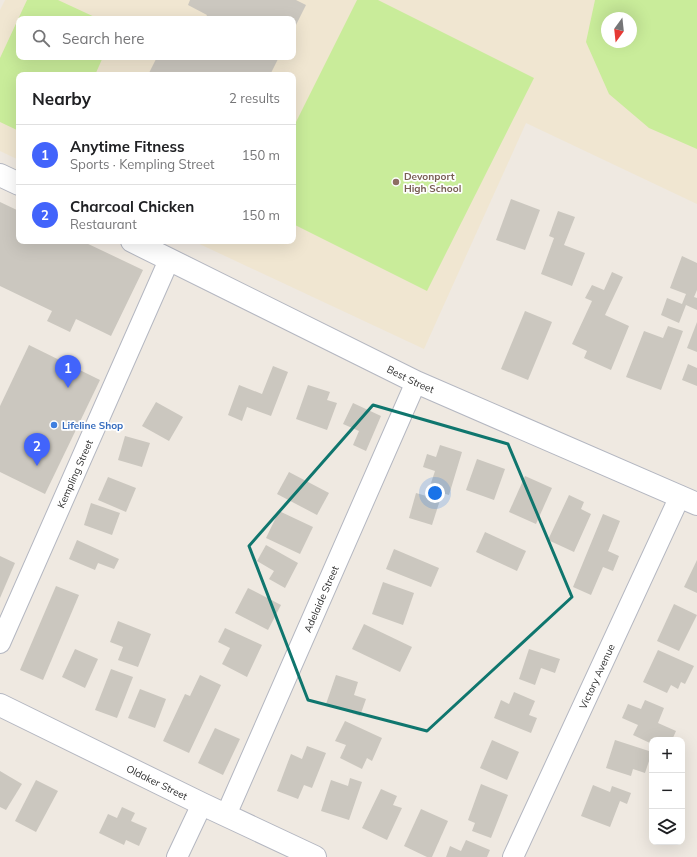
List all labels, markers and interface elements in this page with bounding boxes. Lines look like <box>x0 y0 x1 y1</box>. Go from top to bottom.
north arrow <box>601 12 637 48</box>
search box <box>16 16 296 60</box>
icon: search <box>30 27 52 49</box>
text: Search here <box>62 29 144 48</box>
text: Nearby <box>32 88 91 109</box>
text: 2 results <box>229 90 280 106</box>
text: Anytime Fitness <box>70 137 184 156</box>
text: 1 <box>41 147 49 163</box>
text: 150 m <box>242 147 280 163</box>
text: Sports · Kempling Street <box>70 156 215 172</box>
place label: Devonport High School <box>404 170 461 195</box>
marker: Devonport High School <box>391 177 401 187</box>
text: Charcoal Chicken <box>70 197 194 216</box>
text: 2 <box>41 207 49 223</box>
text: 150 m <box>242 207 280 223</box>
text: Restaurant <box>70 216 137 232</box>
pin: 1 <box>55 355 81 388</box>
street label: Best Street <box>385 362 437 396</box>
place label: Lifeline Shop <box>62 419 123 432</box>
marker: Lifeline Shop <box>49 420 59 430</box>
pin: 2 <box>24 433 50 466</box>
street label: Kempling Street <box>54 437 96 510</box>
your location <box>425 483 445 503</box>
street label: Adelaide Street <box>301 563 341 634</box>
street label: Victory Avenue <box>576 642 617 711</box>
map controls <box>649 737 685 845</box>
button: + <box>649 737 685 773</box>
street label: Oldaker Street <box>124 762 190 803</box>
button: − <box>649 773 685 809</box>
button: layers <box>649 809 685 845</box>

